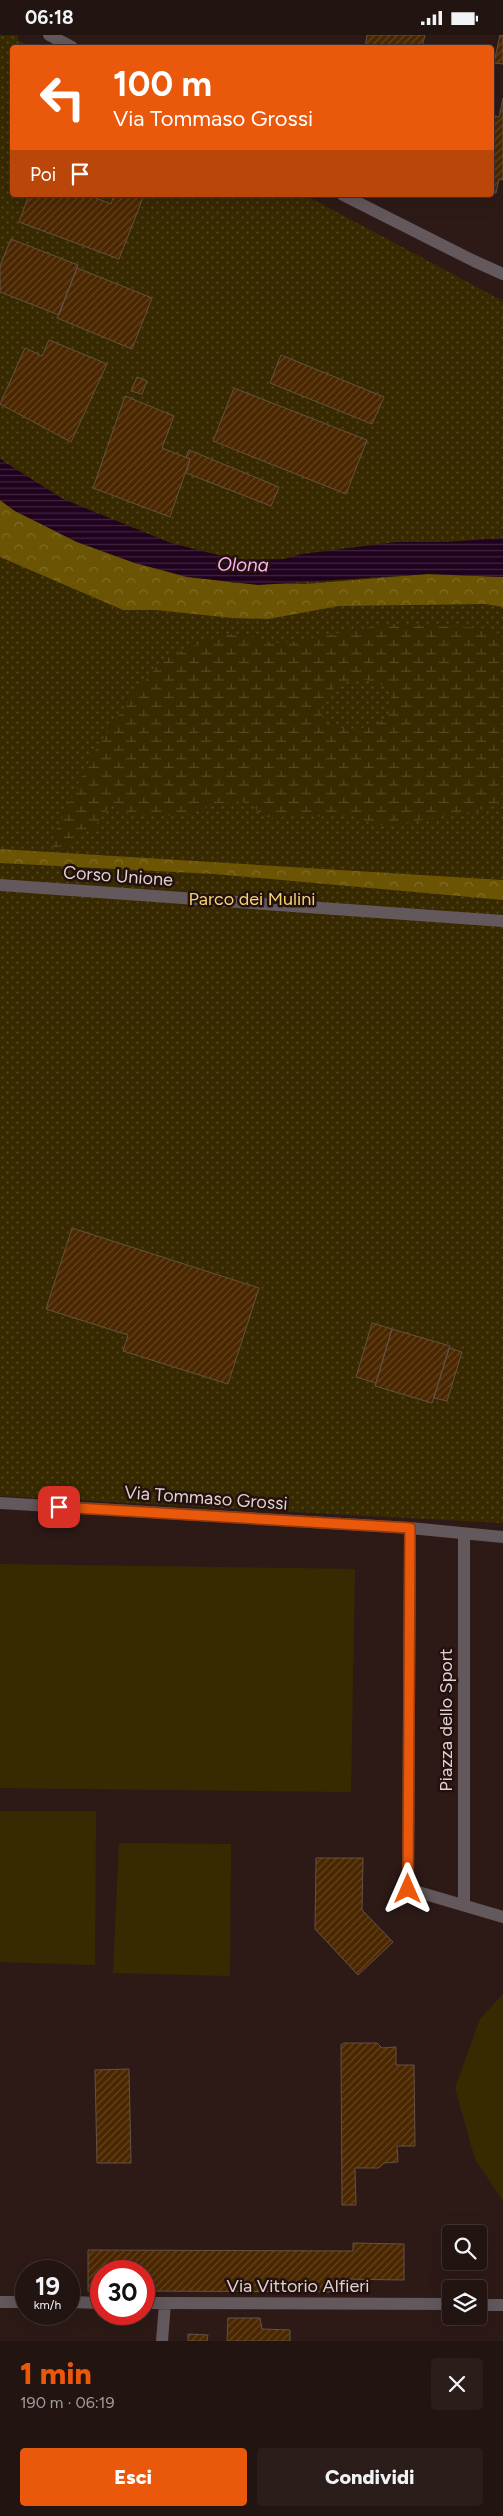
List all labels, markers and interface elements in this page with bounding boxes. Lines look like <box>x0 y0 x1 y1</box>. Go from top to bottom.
text: 06:18 <box>25 6 74 29</box>
text: 100 m <box>113 63 212 105</box>
icon: left <box>30 65 95 130</box>
text: Via Tommaso Grossi <box>113 105 313 132</box>
icon: arrive <box>66 160 94 188</box>
text: Poi <box>30 163 56 186</box>
water label: Olona <box>217 553 269 576</box>
street label: Corso Unione <box>62 861 174 891</box>
park label: Parco dei Mulini <box>189 888 315 910</box>
street label: Via Tommaso Grossi <box>124 1481 288 1515</box>
pin <box>38 1486 80 1528</box>
icon: arrive <box>45 1493 73 1521</box>
street label: Piazza dello Sport <box>435 1648 457 1792</box>
position arrow <box>381 1862 433 1914</box>
map controls <box>442 2225 487 2325</box>
button: search <box>442 2225 487 2270</box>
speed limit sign: 30 <box>90 2260 155 2325</box>
text: 19 <box>35 2271 60 2301</box>
street label: Via Vittorio Alfieri <box>226 2275 370 2297</box>
button: layers <box>442 2280 487 2325</box>
text: km/h <box>34 2298 61 2312</box>
text: 1 min <box>20 2355 92 2392</box>
button: close <box>431 2358 483 2410</box>
text: 190 m · 06:19 <box>20 2393 114 2412</box>
button: Esci <box>20 2448 247 2506</box>
button: Condividi <box>257 2448 483 2506</box>

